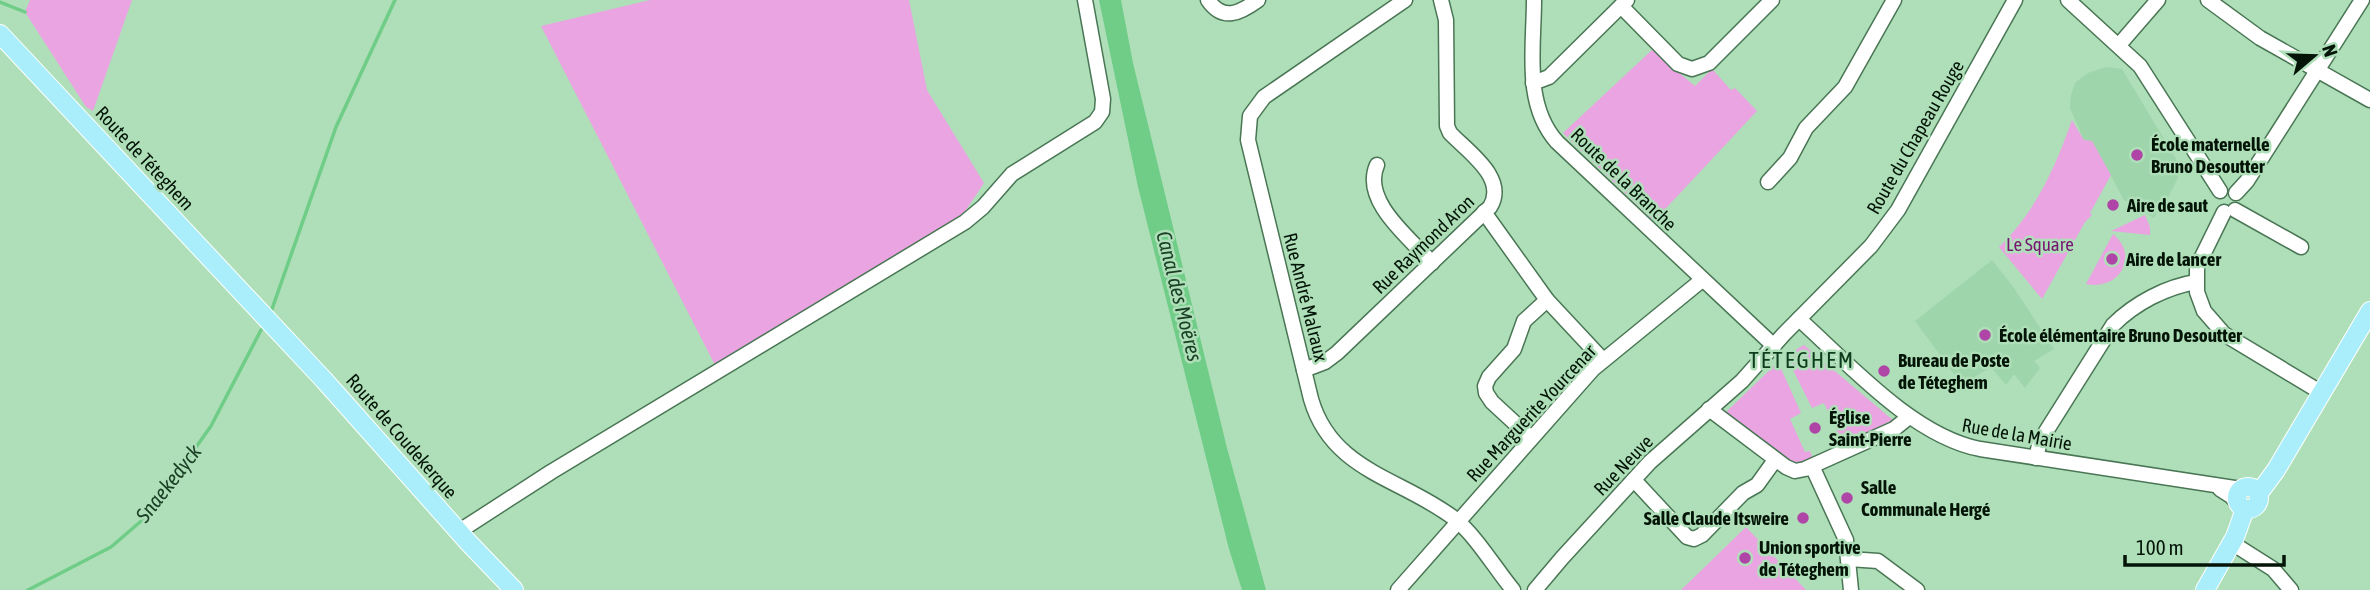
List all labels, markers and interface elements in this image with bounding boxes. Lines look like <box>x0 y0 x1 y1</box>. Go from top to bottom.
north arrow <box>2279 21 2349 91</box>
text: N <box>2318 42 2342 59</box>
street label: Route du Chapeau Rouge <box>1862 56 1968 218</box>
street label: Route de Téteghem <box>91 102 199 214</box>
street label: Route de la Branche <box>1567 123 1681 235</box>
place label: École maternelle Bruno Desoutter <box>2151 133 2270 177</box>
marker: École maternelle Bruno Desoutter <box>2129 147 2145 163</box>
street label: Rue Raymond Aron <box>1368 190 1478 298</box>
place label: Aire de saut <box>2126 194 2208 216</box>
marker: Aire de saut <box>2105 197 2121 213</box>
water label: Canal des Moëres <box>1152 228 1208 364</box>
street label: Rue André Malraux <box>1279 230 1333 364</box>
park label: Le Square <box>2006 233 2074 255</box>
place label: Aire de lancer <box>2125 248 2221 270</box>
marker: Aire de lancer <box>2104 251 2120 267</box>
place label: École élémentaire Bruno Desoutter <box>1999 324 2242 346</box>
marker: École élémentaire Bruno Desoutter <box>1977 327 1993 343</box>
street label: Rue Marguerite Yourcenar <box>1462 340 1600 486</box>
district label: TÉTEGHEM <box>1749 347 1855 373</box>
place label: Bureau de Poste de Téteghem <box>1898 349 2010 393</box>
marker: Bureau de Poste de Téteghem <box>1876 363 1892 379</box>
street label: Route de Coudekerque <box>342 369 462 503</box>
place label: Église Saint-Pierre <box>1829 406 1912 450</box>
street label: Rue de la Mairie <box>1960 414 2074 454</box>
marker: Église Saint-Pierre <box>1807 420 1823 436</box>
street label: Rue Neuve <box>1589 430 1657 500</box>
water label: Snaekedyck <box>130 439 206 527</box>
place label: Salle Communale Hergé <box>1861 476 1991 520</box>
marker: Salle Communale Hergé <box>1839 490 1855 506</box>
place label: Salle Claude Itsweire <box>1644 507 1789 529</box>
marker: Salle Claude Itsweire <box>1795 510 1811 526</box>
scale bar <box>2125 524 2284 568</box>
text: 100 m <box>2136 535 2184 559</box>
place label: Union sportive de Téteghem <box>1759 536 1861 580</box>
marker: Union sportive de Téteghem <box>1737 550 1753 566</box>

